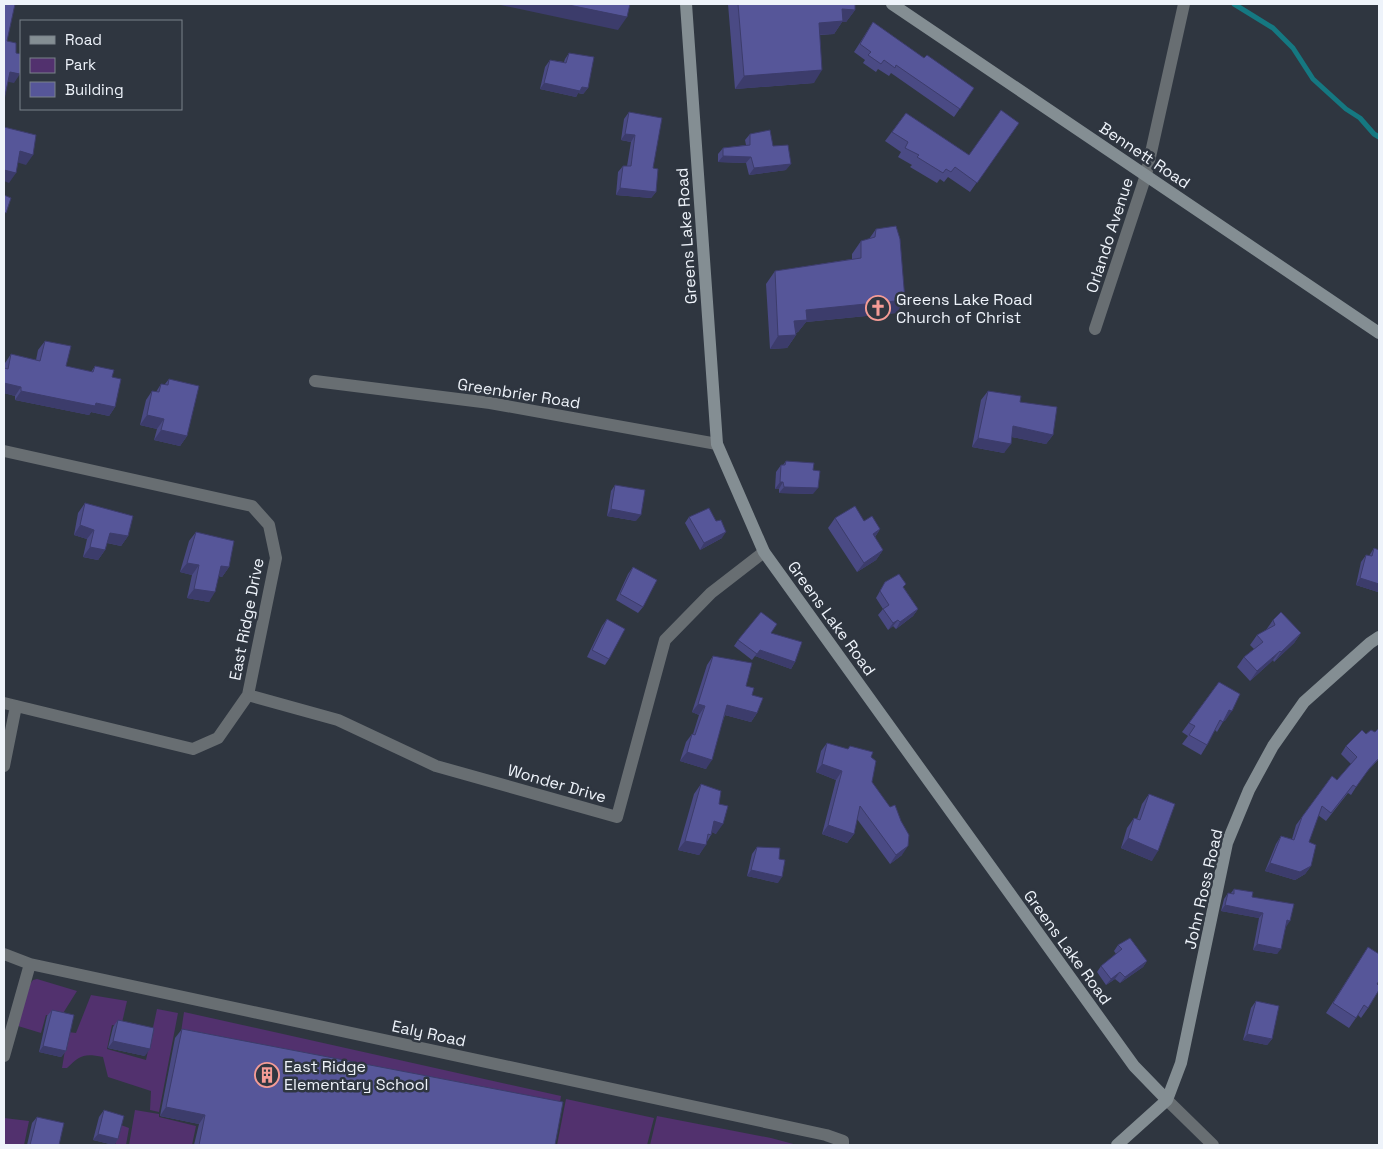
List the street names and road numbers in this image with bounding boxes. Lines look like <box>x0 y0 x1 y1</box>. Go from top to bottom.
street label: Bennett Road <box>1095 117 1194 193</box>
street label: Greens Lake Road <box>671 167 702 305</box>
street label: Orlando Avenue <box>1081 175 1138 296</box>
street label: Greenbrier Road <box>456 373 582 414</box>
street label: East Ridge Drive <box>224 556 269 682</box>
street label: Greens Lake Road <box>783 557 880 680</box>
street label: Wonder Drive <box>505 759 609 808</box>
street label: John Ross Road <box>1179 827 1228 951</box>
street label: Greens Lake Road <box>1019 886 1116 1009</box>
street label: Ealy Road <box>390 1015 468 1052</box>

